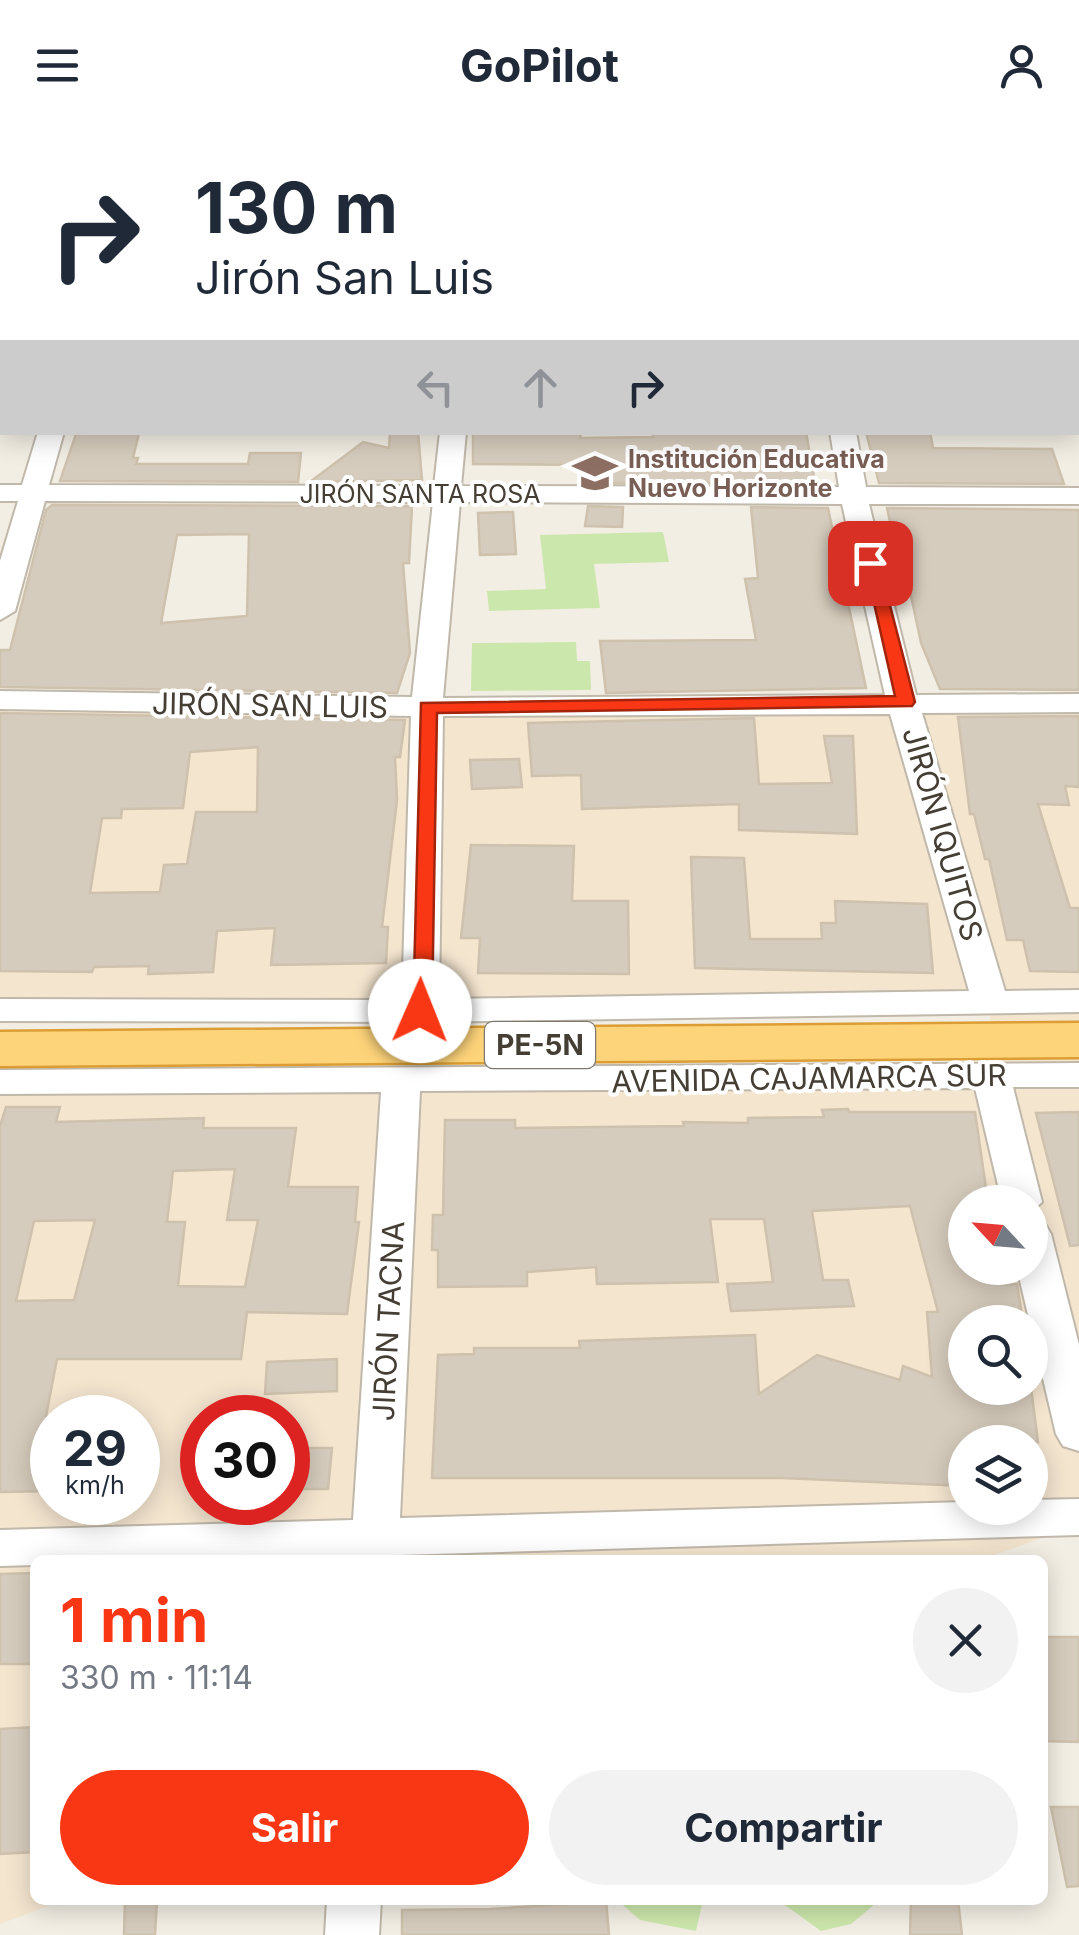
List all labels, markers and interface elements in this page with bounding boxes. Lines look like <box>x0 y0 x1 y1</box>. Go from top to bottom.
icon: menu <box>30 38 85 93</box>
text: GoPilot <box>460 38 619 93</box>
icon: person <box>994 38 1049 93</box>
text: 130 m <box>195 165 398 250</box>
icon: right <box>30 170 160 300</box>
text: Jirón San Luis <box>195 250 494 305</box>
icon: left <box>408 360 463 415</box>
icon: ahead <box>513 360 568 415</box>
icon: right <box>618 360 673 415</box>
place label: Institución Educativa Nuevo Horizonte <box>628 444 885 503</box>
school or university icon: Institución Educativa Nuevo Horizonte <box>571 449 619 497</box>
street label: JIRÓN SANTA ROSA <box>300 478 540 509</box>
pin <box>828 521 913 606</box>
icon: arrive <box>843 536 898 591</box>
street label: JIRÓN SAN LUIS <box>152 685 388 725</box>
street label: JIRÓN IQUITOS <box>895 723 991 945</box>
position arrow <box>368 959 472 1063</box>
road number: PE-5N <box>485 1022 595 1068</box>
street label: AVENIDA CAJAMARCA SUR <box>611 1057 1007 1099</box>
north arrow <box>948 1185 1048 1285</box>
map controls <box>948 1185 1048 1525</box>
street label: JIRÓN TACNA <box>365 1220 411 1422</box>
button: search <box>948 1305 1048 1405</box>
speed limit sign: 30 <box>180 1395 310 1525</box>
text: 29 <box>63 1418 127 1478</box>
button: layers <box>948 1425 1048 1525</box>
text: km/h <box>65 1470 125 1500</box>
text: 1 min <box>60 1584 208 1656</box>
button: close <box>913 1588 1018 1693</box>
text: 330 m · 11:14 <box>60 1658 253 1697</box>
button: Salir <box>60 1770 529 1885</box>
button: Compartir <box>549 1770 1018 1885</box>

